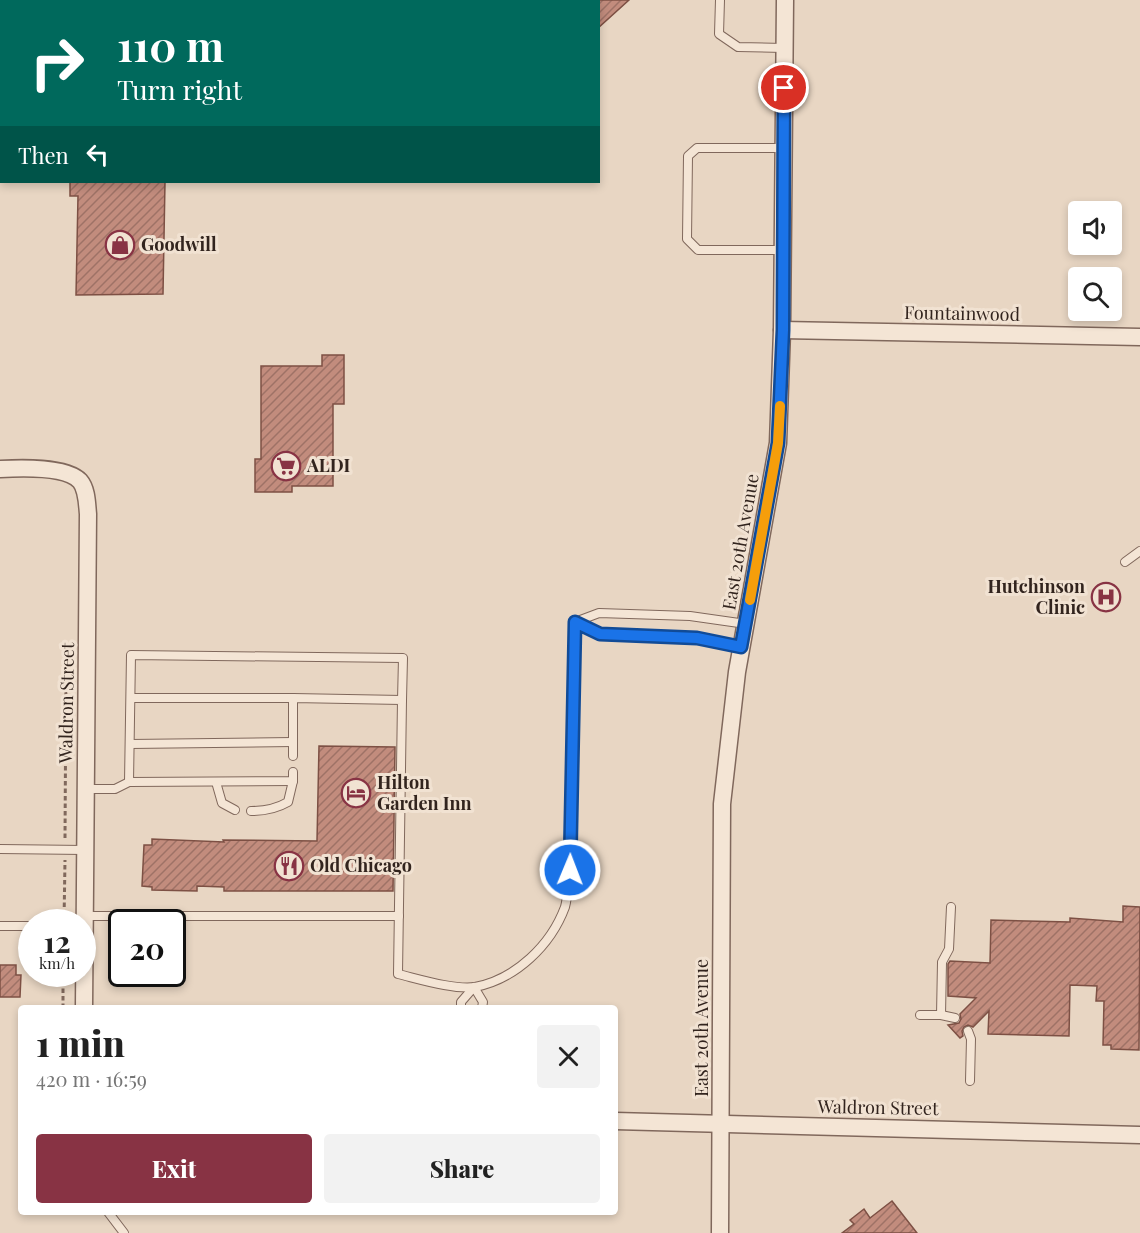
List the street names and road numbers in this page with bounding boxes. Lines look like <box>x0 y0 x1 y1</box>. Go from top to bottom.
street label: Fountainwood <box>904 300 1021 326</box>
street label: East 20th Avenue <box>716 472 764 612</box>
street label: Waldron Street <box>53 642 79 765</box>
street label: East 20th Avenue <box>689 959 713 1097</box>
street label: Waldron Street <box>816 1094 939 1120</box>

